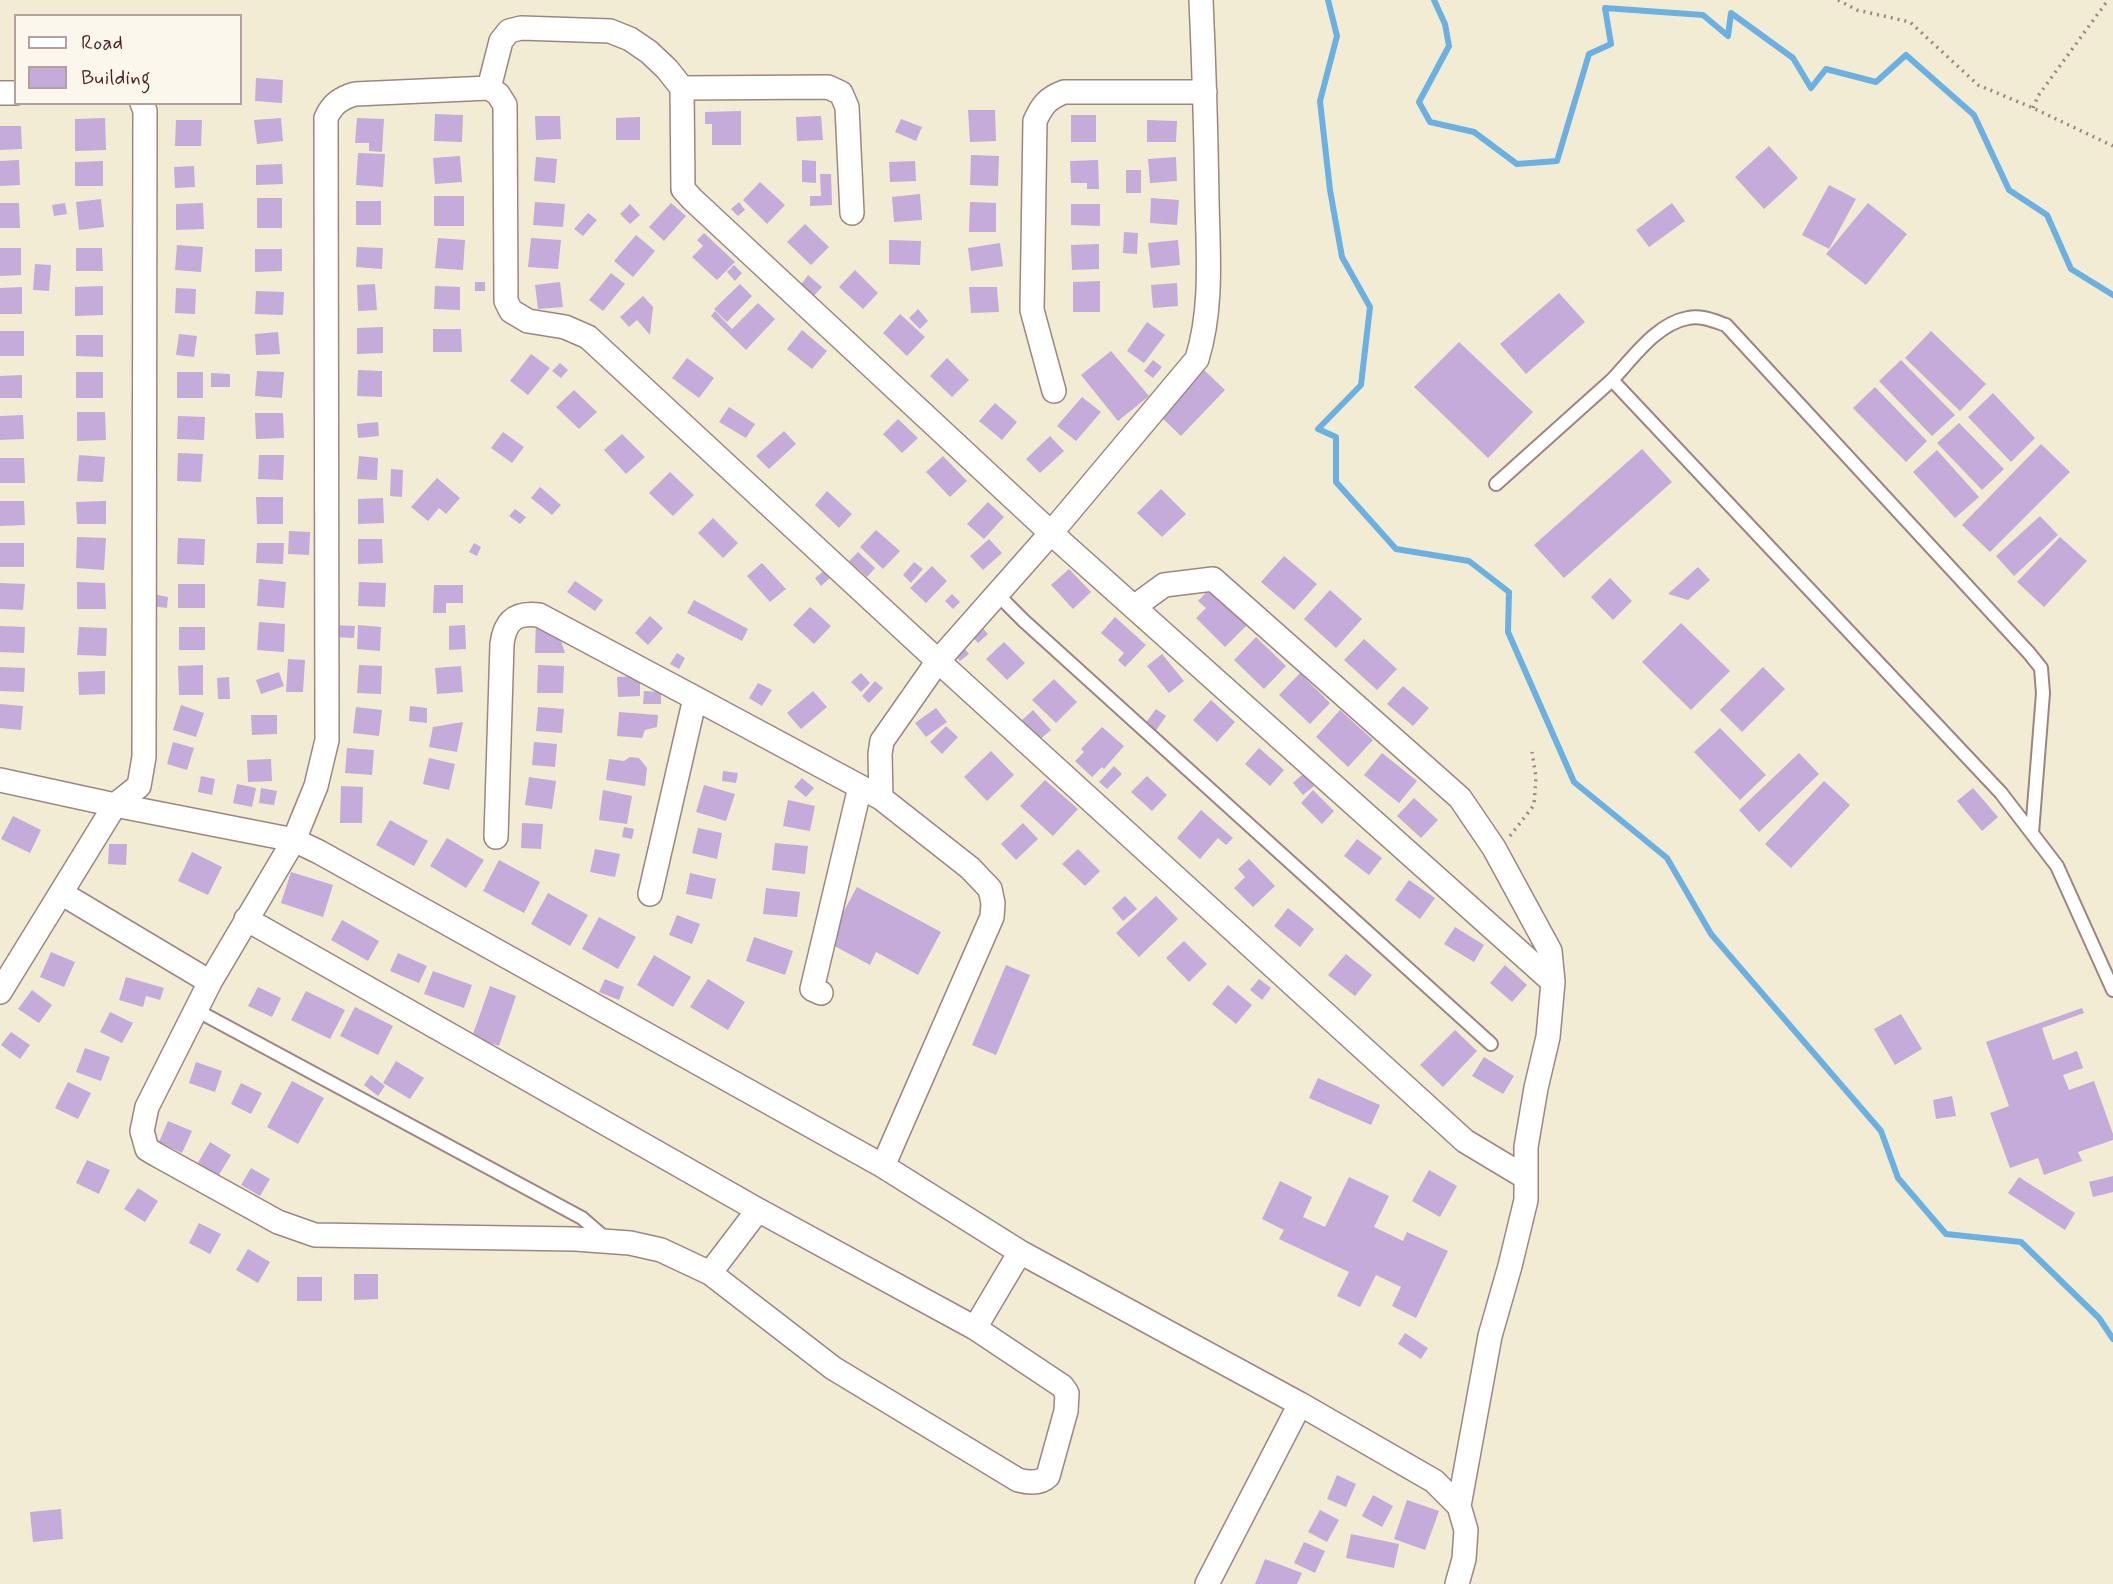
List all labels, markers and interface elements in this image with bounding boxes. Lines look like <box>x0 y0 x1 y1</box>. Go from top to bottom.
legend <box>14 14 242 105</box>
text: Road <box>81 29 123 57</box>
text: Building <box>81 64 151 92</box>

